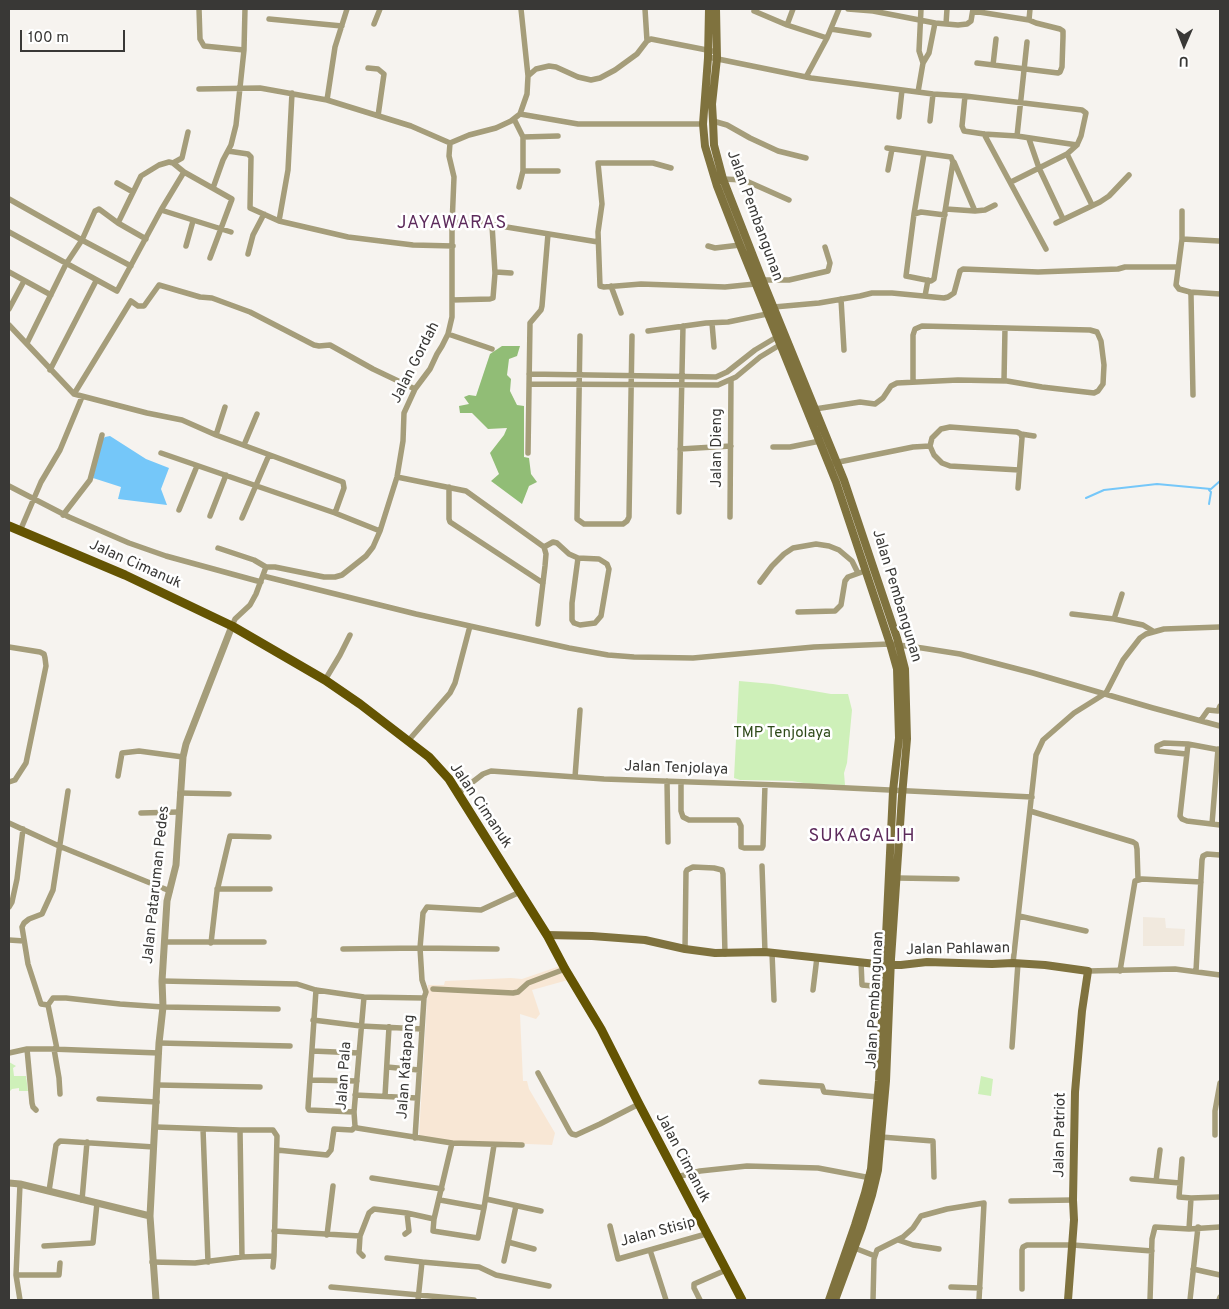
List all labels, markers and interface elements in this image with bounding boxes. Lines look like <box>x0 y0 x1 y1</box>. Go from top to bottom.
scale bar <box>22 20 128 52</box>
north arrow <box>1159 20 1209 70</box>
text: 100 m <box>28 29 69 48</box>
text: U <box>1179 52 1189 69</box>
street label: Jalan Pembangunan <box>722 148 786 284</box>
district label: JAYAWARAS <box>396 213 508 235</box>
street label: Jalan Gordah <box>388 319 444 407</box>
street label: Jalan Dieng <box>709 408 727 488</box>
street label: Jalan Pembangunan <box>867 527 925 665</box>
street label: Jalan Cimanuk <box>86 537 184 593</box>
park label: TMP Tenjolaya <box>733 725 831 743</box>
street label: Jalan Tenjolaya <box>624 758 728 780</box>
street label: Jalan Cimanuk <box>445 760 515 852</box>
street label: Jalan Pataruman Pedes <box>140 805 174 965</box>
district label: SUKAGALIH <box>807 826 917 848</box>
street label: Jalan Pembangunan <box>863 931 889 1069</box>
street label: Jalan Pahlawan <box>906 940 1010 960</box>
street label: Jalan Katapang <box>394 1014 420 1120</box>
street label: Jalan Pala <box>334 1041 356 1111</box>
street label: Jalan Patriot <box>1051 1092 1071 1178</box>
street label: Jalan Cimanuk <box>651 1110 713 1206</box>
street label: Jalan Stisip <box>618 1214 698 1252</box>

